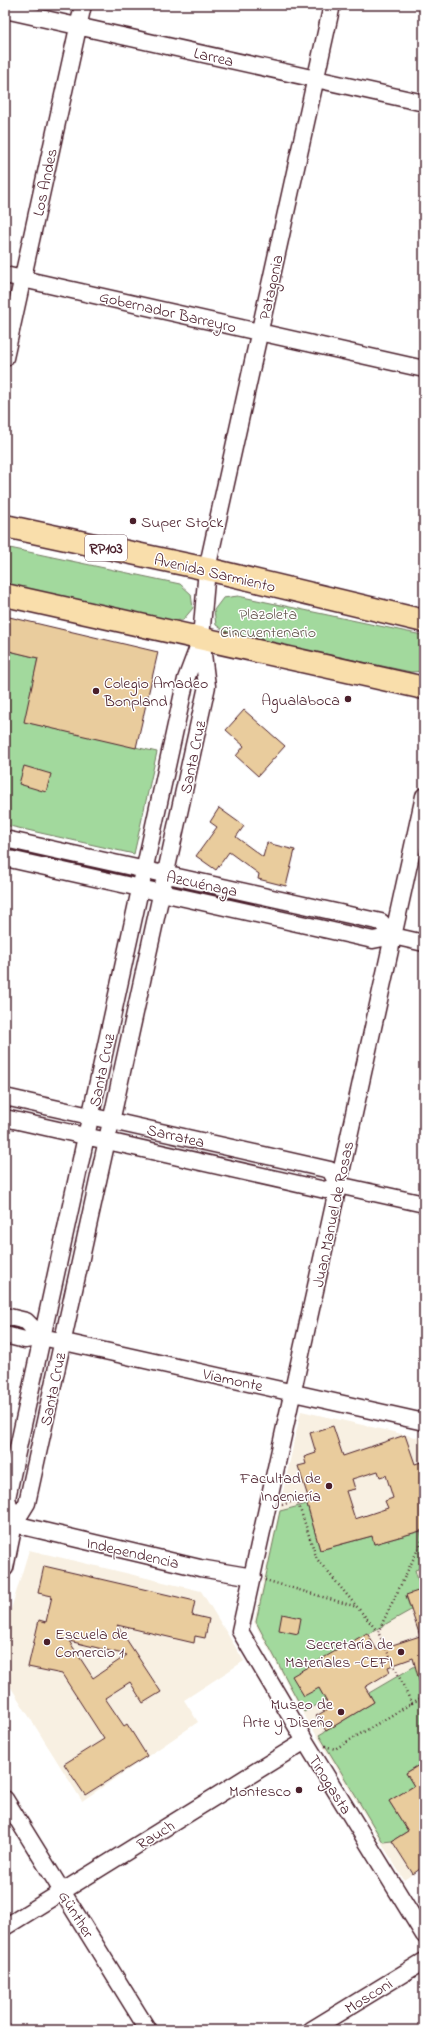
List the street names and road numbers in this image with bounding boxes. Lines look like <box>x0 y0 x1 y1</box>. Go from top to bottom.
street label: Larrea <box>191 42 236 74</box>
street label: Los Andes <box>27 146 65 218</box>
street label: Patagonia <box>253 253 291 322</box>
street label: Gobernador Barreyro <box>97 286 238 340</box>
road number: RP103 <box>85 535 127 561</box>
street label: Avenida Sarmiento <box>151 548 278 600</box>
street label: Santa Cruz <box>174 718 213 796</box>
street label: Azcuénaga <box>164 866 239 904</box>
street label: Santa Cruz <box>83 1031 122 1109</box>
street label: Sarratea <box>144 1119 207 1155</box>
street label: Juan Manuel de Rosas <box>307 1139 361 1290</box>
street label: Santa Cruz <box>34 1350 73 1428</box>
street label: Viamonte <box>199 1363 266 1399</box>
street label: Independencia <box>84 1532 181 1576</box>
street label: Tinogasta <box>302 1751 357 1820</box>
street label: Rauch <box>132 1815 180 1857</box>
street label: Günther <box>51 1887 99 1944</box>
street label: Mosconi <box>340 1973 398 2021</box>

